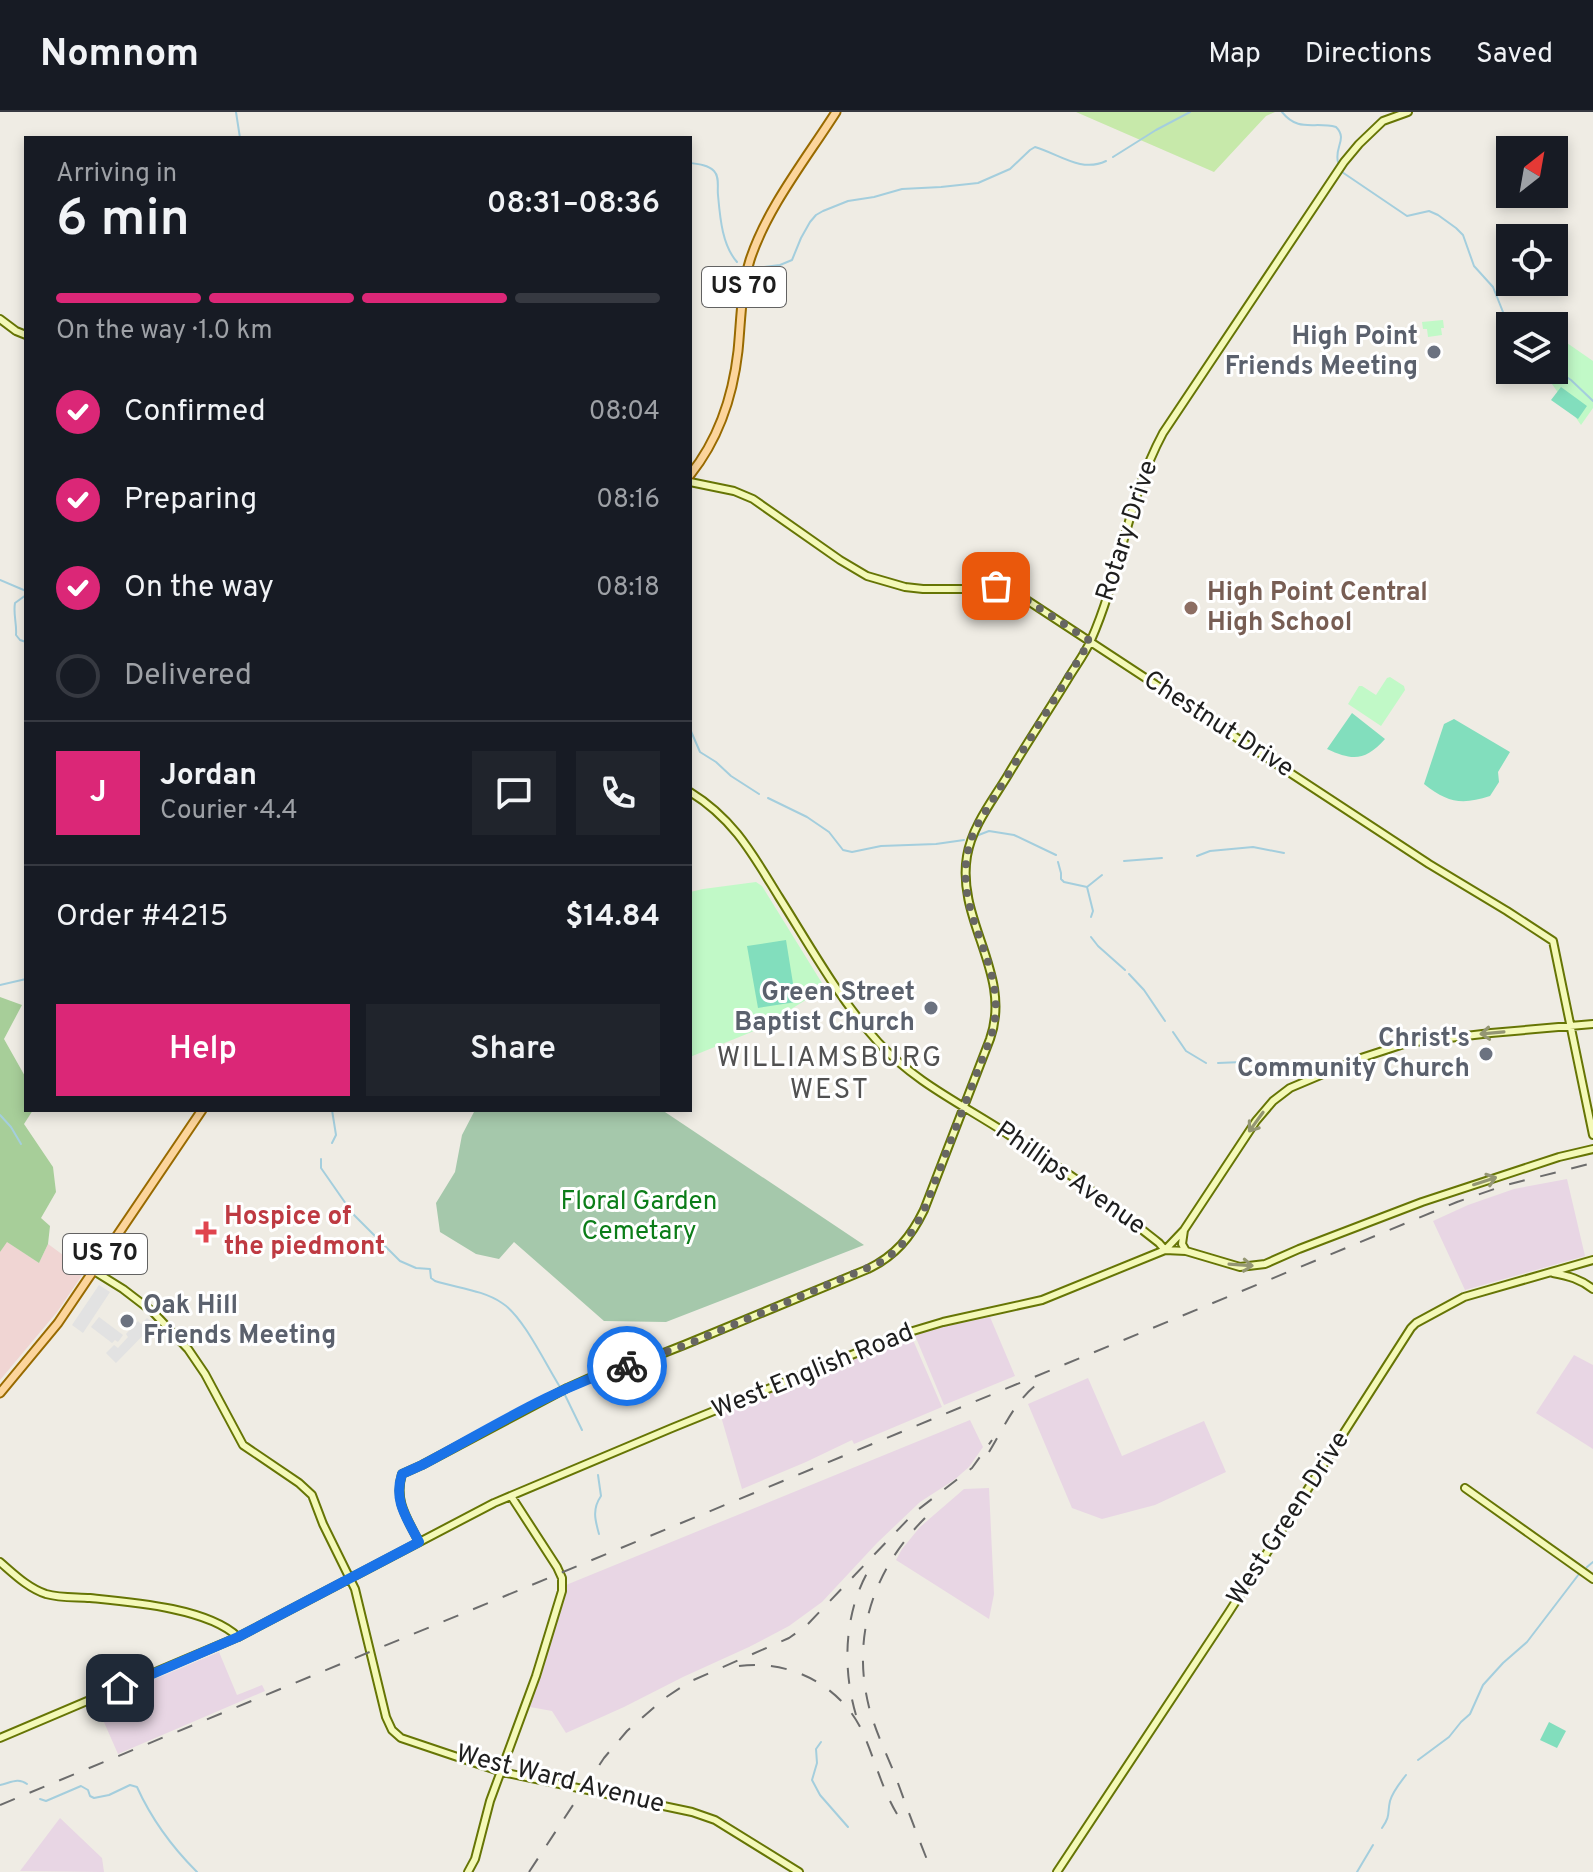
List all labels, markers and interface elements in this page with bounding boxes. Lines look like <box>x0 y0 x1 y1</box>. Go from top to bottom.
text: Nomnom <box>40 31 199 80</box>
text: Map <box>1208 37 1261 73</box>
text: Directions <box>1305 37 1432 73</box>
text: Saved <box>1476 37 1553 73</box>
north arrow <box>1496 136 1568 208</box>
map controls <box>1496 136 1568 384</box>
text: Arriving in <box>56 158 177 191</box>
text: 08:31–08:36 <box>487 186 660 223</box>
text: 6 min <box>56 188 190 254</box>
button: locate <box>1496 224 1568 296</box>
road number: US 70 <box>702 267 786 307</box>
button: layers <box>1496 312 1568 384</box>
text: On the way · 1.0 km <box>56 315 272 348</box>
place label: High Point Friends Meeting <box>1225 321 1418 384</box>
marker: High Point Friends Meeting <box>1425 343 1443 361</box>
icon: check <box>56 390 100 434</box>
text: Confirmed <box>124 394 266 431</box>
text: 08:04 <box>589 396 660 429</box>
street label: Rotary Drive <box>1090 456 1166 606</box>
icon: check <box>56 478 100 522</box>
text: Preparing <box>124 482 257 519</box>
text: 08:16 <box>596 484 660 517</box>
pin <box>962 552 1030 620</box>
icon: bag <box>974 564 1018 608</box>
icon: check <box>56 566 100 610</box>
text: On the way <box>124 570 274 607</box>
text: 08:18 <box>596 572 660 605</box>
place label: High Point Central High School <box>1207 577 1428 640</box>
marker: High Point Central High School <box>1182 599 1200 617</box>
text: Delivered <box>124 658 252 695</box>
street label: Chestnut Drive <box>1136 664 1300 786</box>
button: chat <box>472 751 556 835</box>
button: phone <box>576 751 660 835</box>
text: Jordan <box>160 758 257 795</box>
text: J <box>90 775 106 812</box>
text: Courier · 4.4 <box>160 795 298 828</box>
text: Order #4215 <box>56 899 228 936</box>
text: $14.84 <box>565 899 660 936</box>
place label: Green Street Baptist Church <box>734 977 915 1040</box>
marker: Green Street Baptist Church <box>922 999 940 1017</box>
button: Help <box>56 1004 350 1096</box>
button: Share <box>366 1004 660 1096</box>
place label: Christ's Community Church <box>1237 1023 1470 1086</box>
one-way arrow <box>1479 1026 1506 1041</box>
district label: WILLIAMSBURG WEST <box>717 1041 943 1109</box>
marker: Christ's Community Church <box>1477 1045 1495 1063</box>
one-way arrow <box>1248 1111 1265 1132</box>
street label: Phillips Avenue <box>988 1115 1152 1243</box>
one-way arrow <box>1473 1172 1498 1187</box>
park label: Floral Garden Cemetary <box>561 1186 717 1249</box>
place label: Hospice of the piedmont <box>224 1201 385 1264</box>
marker: Hospice of the piedmont <box>195 1221 217 1243</box>
road number: US 70 <box>63 1234 147 1274</box>
one-way arrow <box>1227 1258 1254 1273</box>
place label: Oak Hill Friends Meeting <box>143 1290 336 1353</box>
marker: Oak Hill Friends Meeting <box>118 1312 136 1330</box>
street label: West English Road <box>707 1317 919 1427</box>
courier <box>587 1326 667 1406</box>
icon: bike <box>605 1344 649 1388</box>
street label: West Green Drive <box>1220 1426 1358 1612</box>
pin <box>86 1654 154 1722</box>
icon: home <box>98 1666 142 1710</box>
street label: West Ward Avenue <box>452 1738 668 1822</box>

